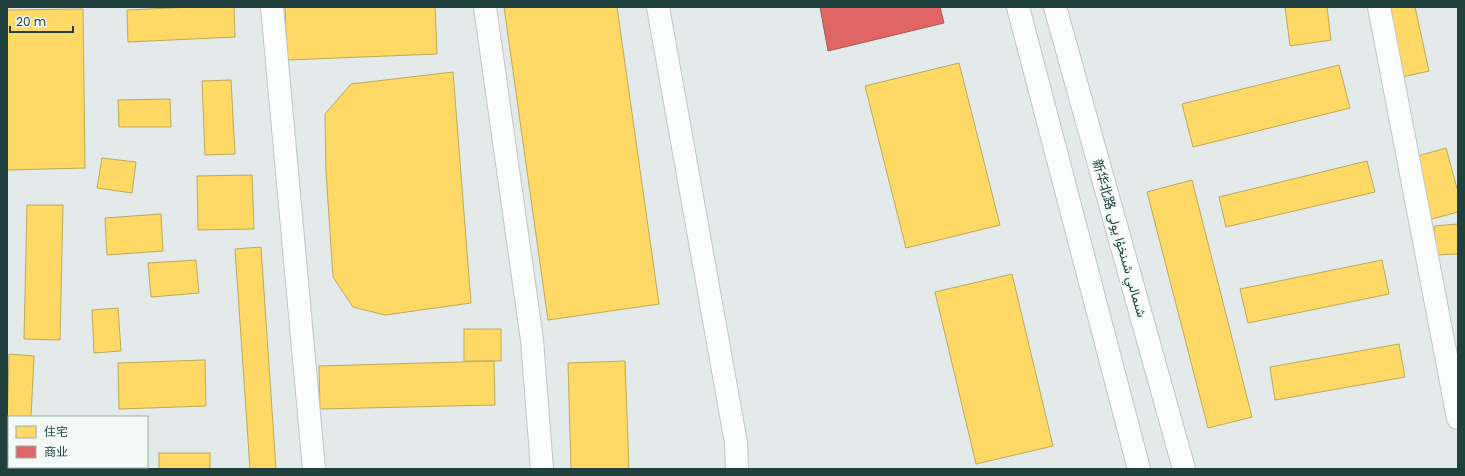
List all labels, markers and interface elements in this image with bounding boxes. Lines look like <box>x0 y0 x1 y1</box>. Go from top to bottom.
scale bar <box>10 8 73 34</box>
text: 20 m <box>16 13 46 30</box>
street label: 新华北路 شىمالىي شىنخۇا يولى <box>1087 157 1151 320</box>
legend <box>8 416 148 468</box>
text: 住宅 <box>44 423 68 440</box>
text: 商业 <box>44 443 68 460</box>

